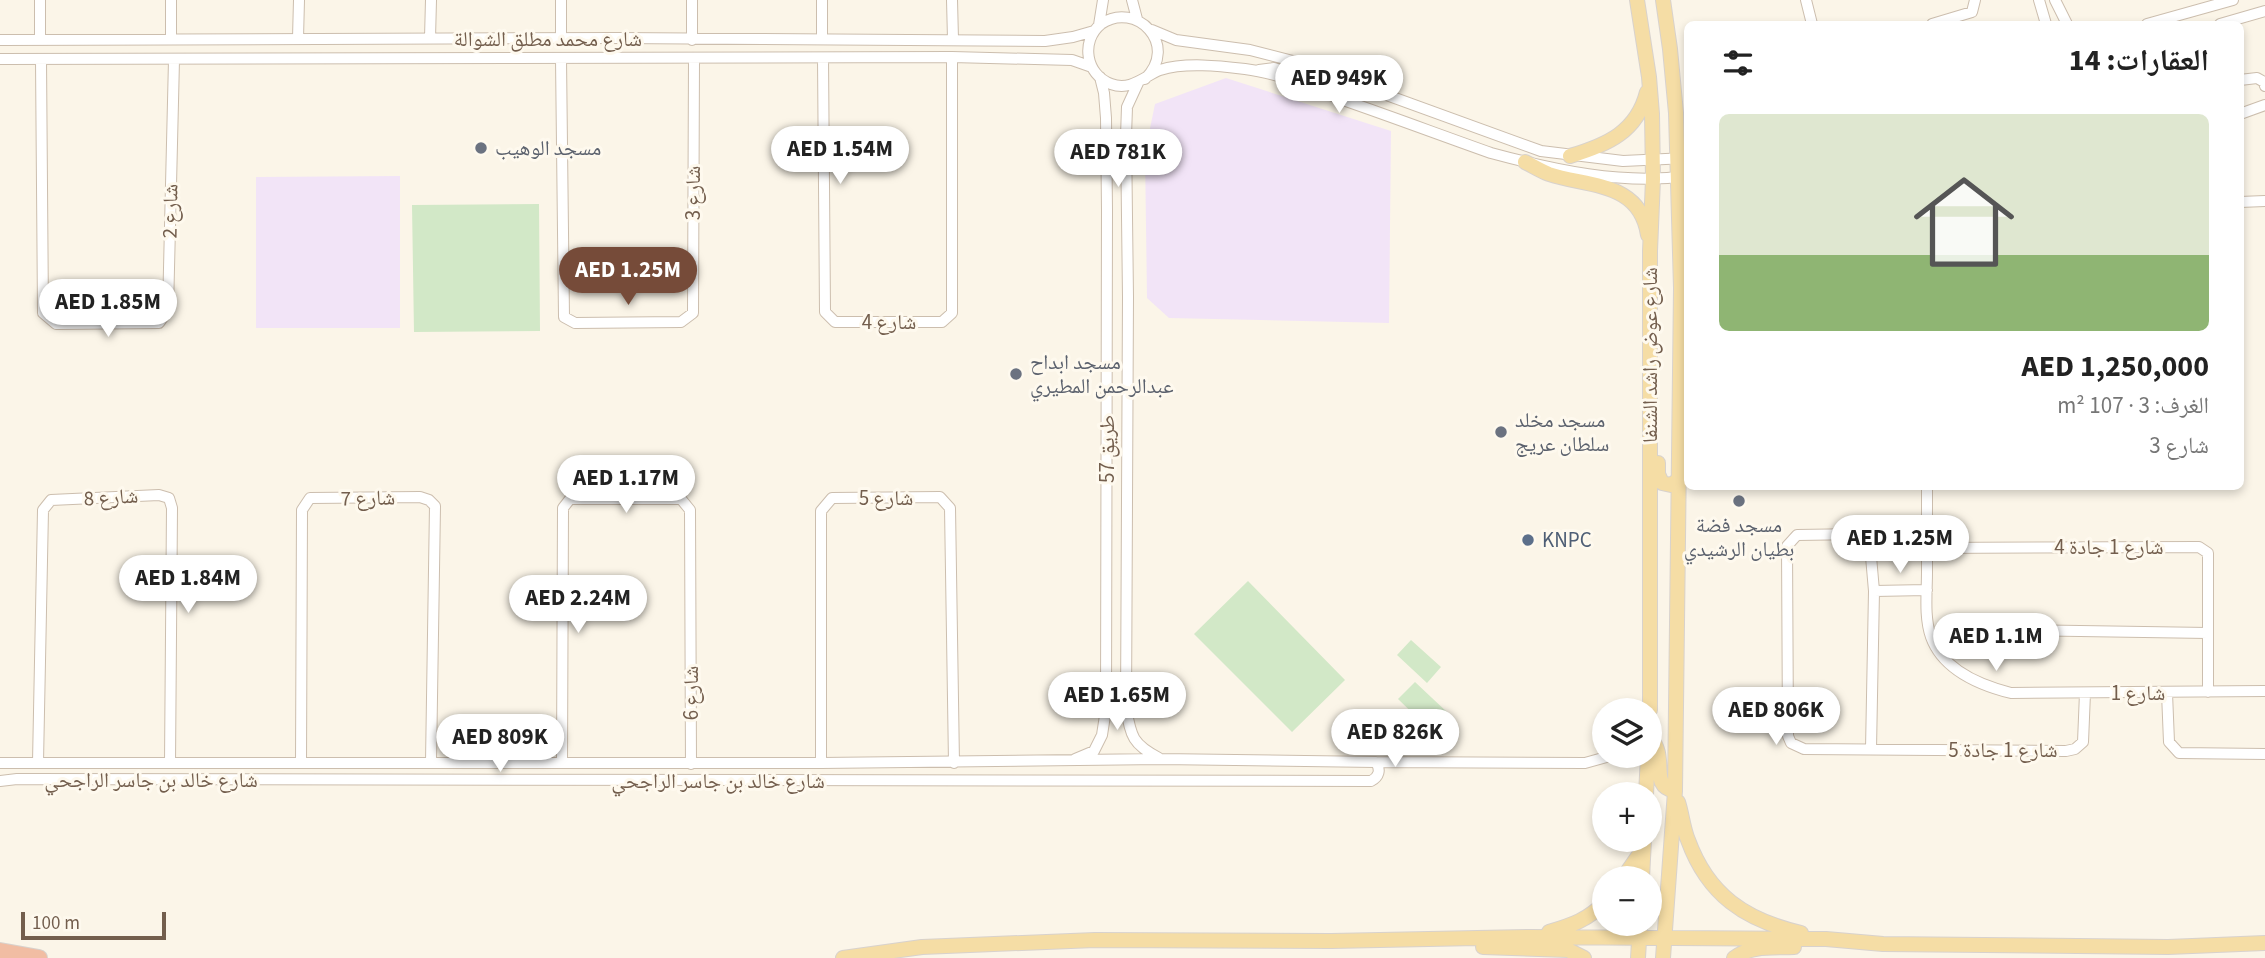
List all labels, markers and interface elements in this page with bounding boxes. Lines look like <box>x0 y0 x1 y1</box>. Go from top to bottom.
street label: شارع محمد مطلق الشوالة <box>454 24 642 54</box>
text: العقارات: 14 <box>2069 39 2209 82</box>
icon: filters <box>1719 44 1757 82</box>
pin: AED 949K <box>1267 55 1411 115</box>
text: AED 949K <box>1291 61 1387 94</box>
pin: AED 1.54M <box>760 127 920 186</box>
pin: AED 781K <box>1046 130 1190 189</box>
text: AED 1.54M <box>787 132 893 165</box>
place label: مسجد الوهيب <box>495 133 601 163</box>
text: AED 781K <box>1070 135 1166 168</box>
marker: مسجد الوهيب <box>473 140 489 156</box>
icon: home <box>1901 159 2027 285</box>
street label: شارع 3 <box>678 166 708 220</box>
street label: شارع 2 <box>155 183 185 239</box>
pin: AED 1.25M <box>548 247 708 307</box>
text: AED 1.25M <box>575 253 681 286</box>
street label: شارع عوض راشد الشنفا <box>1635 267 1665 443</box>
pin: AED 1.85M <box>28 280 188 339</box>
text: AED 1.85M <box>55 285 161 318</box>
street label: شارع 4 <box>862 307 916 337</box>
text: AED 1,250,000 <box>2021 345 2209 388</box>
place label: مسجد ابداح عبدالرحمن المطيري <box>1030 347 1174 402</box>
marker: مسجد ابداح عبدالرحمن المطيري <box>1008 366 1024 382</box>
text: الغرف: 3 · 107 m² <box>2057 389 2209 422</box>
place label: مسجد مخلد سلطان عريج <box>1515 405 1609 459</box>
street label: طريق 57 <box>1092 415 1122 483</box>
marker: مسجد مخلد سلطان عريج <box>1493 424 1509 440</box>
text: شارع 3 <box>2149 429 2209 462</box>
pin: AED 1.17M <box>546 456 706 515</box>
text: AED 1.17M <box>573 461 679 494</box>
street label: شارع 8 <box>83 481 139 513</box>
street label: شارع 7 <box>340 483 396 513</box>
street label: شارع 5 <box>859 483 913 513</box>
marker: مسجد فضة بطيان الرشيدي <box>1731 493 1747 509</box>
place label: مسجد فضة بطيان الرشيدي <box>1684 510 1794 565</box>
pin: AED 1.25M <box>1820 516 1980 575</box>
text: AED 1.25M <box>1847 521 1953 554</box>
place label: KNPC <box>1542 525 1592 555</box>
marker: KNPC <box>1520 532 1536 548</box>
street label: شارع 1 جادة 4 <box>2054 532 2164 562</box>
pin: AED 1.84M <box>108 556 268 615</box>
text: AED 1.84M <box>135 561 241 594</box>
pin: AED 2.24M <box>498 576 658 635</box>
text: AED 2.24M <box>525 581 631 614</box>
pin: AED 1.1M <box>1924 614 2068 673</box>
text: AED 1.1M <box>1949 619 2043 652</box>
street label: شارع 6 <box>676 666 706 720</box>
pin: AED 1.65M <box>1037 672 1197 732</box>
text: AED 1.65M <box>1064 678 1170 711</box>
street label: شارع 1 <box>2111 678 2165 708</box>
pin: AED 806K <box>1704 688 1848 747</box>
text: AED 806K <box>1728 693 1824 726</box>
map controls <box>1592 698 1662 936</box>
button: layers <box>1592 698 1662 768</box>
pin: AED 826K <box>1323 710 1467 769</box>
pin: AED 809K <box>428 714 572 774</box>
text: AED 826K <box>1347 715 1443 748</box>
text: AED 809K <box>452 720 548 753</box>
street label: شارع 1 جادة 5 <box>1948 735 2058 765</box>
street label: شارع خالد بن جاسر الراجحي <box>44 765 258 796</box>
street label: شارع خالد بن جاسر الراجحي <box>611 766 825 797</box>
button: + <box>1592 782 1662 852</box>
button: − <box>1592 866 1662 936</box>
scale bar <box>21 909 166 941</box>
text: 100 m <box>32 910 80 937</box>

